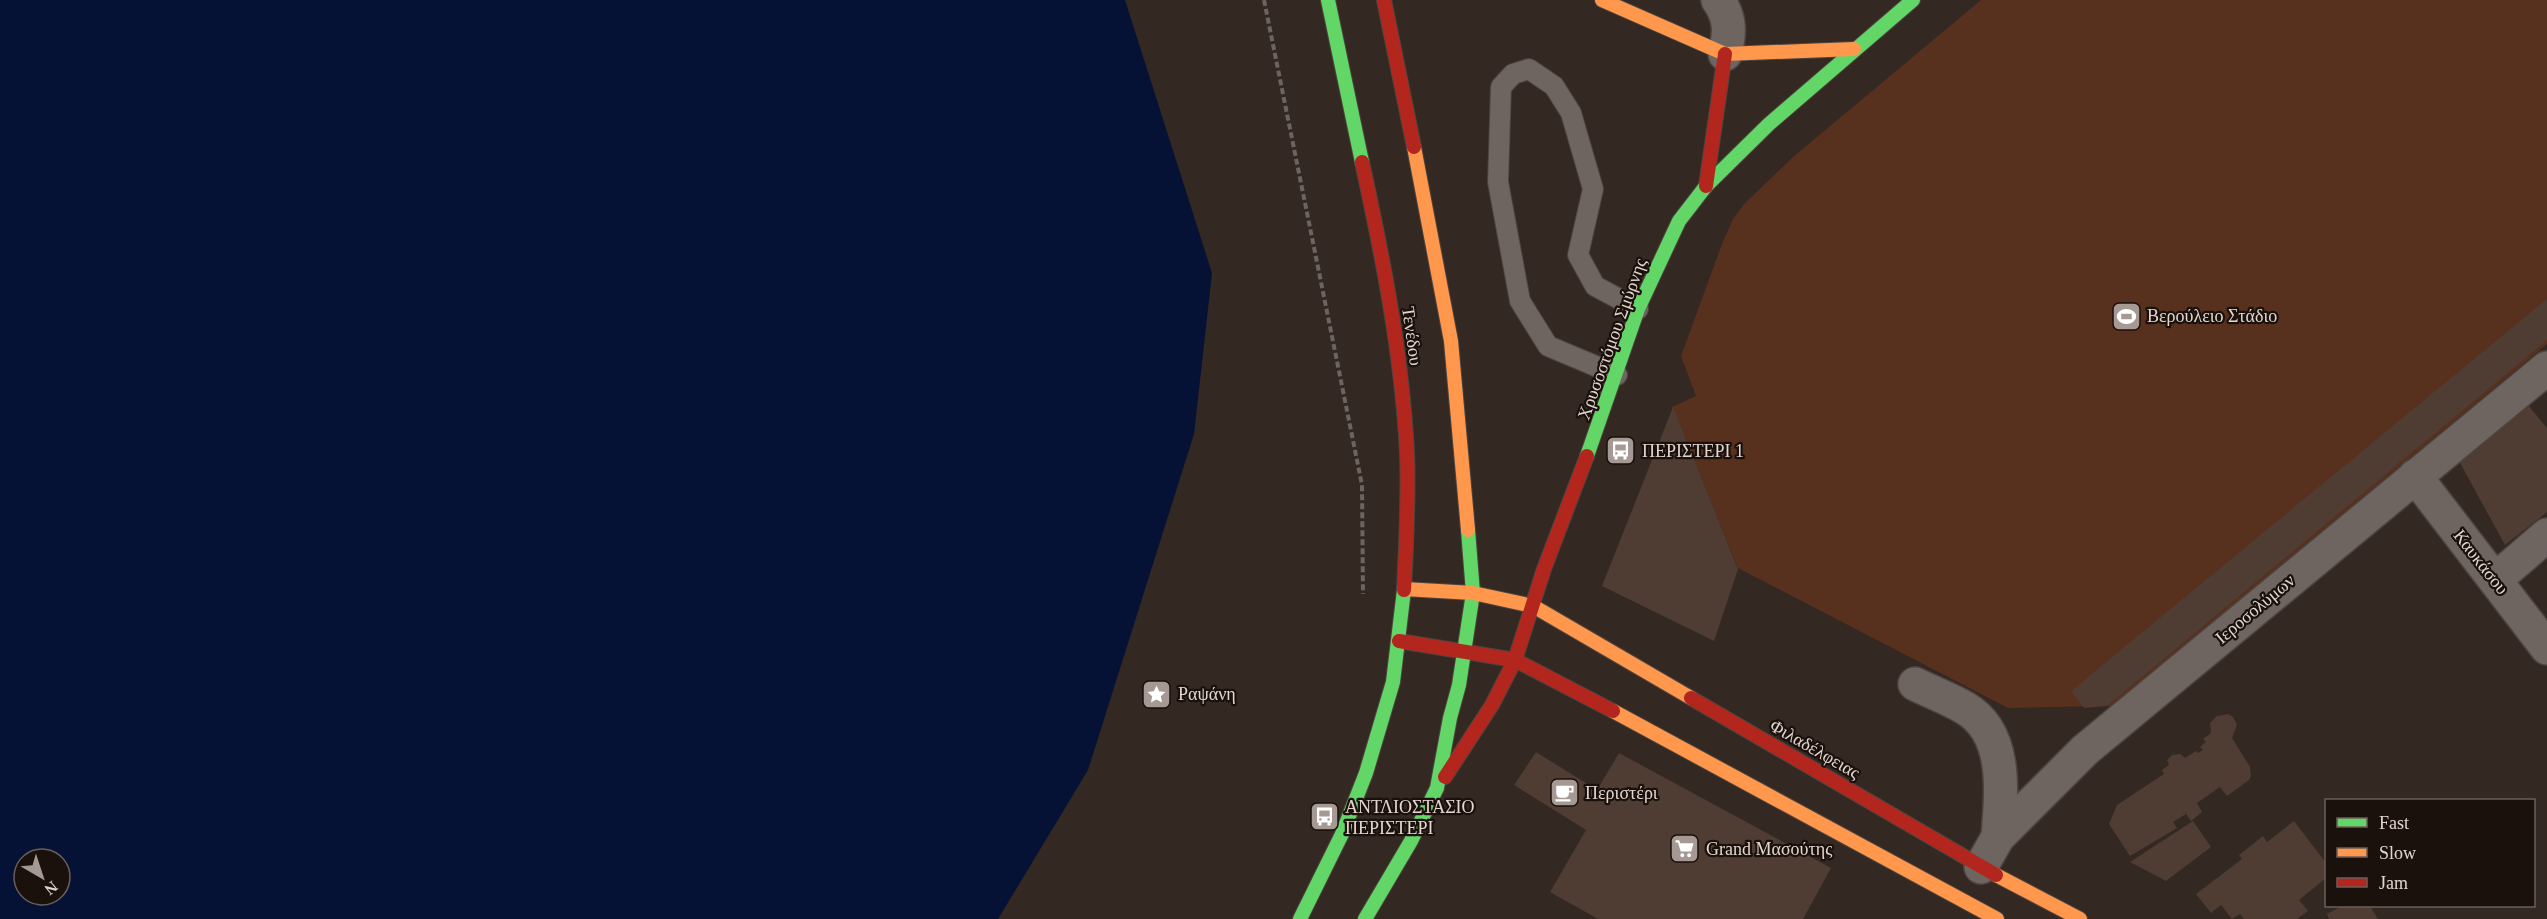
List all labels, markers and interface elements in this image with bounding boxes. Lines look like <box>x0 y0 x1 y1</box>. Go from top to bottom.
street label: Χρυσοστόμου Σμύρνης <box>1573 256 1651 422</box>
sports icon: Βερούλειο Στάδιο <box>2110 300 2142 332</box>
street label: Τενέδου <box>1398 305 1426 367</box>
place label: Βερούλειο Στάδιο <box>2147 306 2277 326</box>
bus stop icon: ΠΕΡΙΣΤΕΡΙ 1 <box>1605 435 1637 467</box>
place label: ΠΕΡΙΣΤΕΡΙ 1 <box>1642 441 1744 461</box>
street label: Καυκάσου <box>2450 526 2513 598</box>
street label: Ιεροσολύμων <box>2211 570 2299 648</box>
place icon: Ραψάνη <box>1141 678 1173 710</box>
place label: Ραψάνη <box>1178 684 1236 704</box>
street label: Φιλαδέλφειας <box>1767 715 1863 783</box>
cafe icon: Περιστέρι <box>1548 777 1580 809</box>
place label: Περιστέρι <box>1585 783 1658 803</box>
place label: ΑΝΤΛΙΟΣΤΑΣΙΟ ΠΕΡΙΣΤΕΡΙ <box>1345 797 1475 838</box>
legend <box>2325 799 2535 907</box>
bus stop icon: ΑΝΤΛΙΟΣΤΑΣΙΟ ΠΕΡΙΣΤΕΡΙ <box>1308 801 1340 833</box>
text: Fast <box>2379 813 2409 833</box>
supermarket icon: Grand Μασούτης <box>1669 833 1701 865</box>
place label: Grand Μασούτης <box>1706 839 1832 859</box>
text: Slow <box>2379 843 2416 863</box>
north arrow <box>12 847 72 907</box>
text: Jam <box>2379 873 2408 893</box>
text: N <box>41 878 61 899</box>

